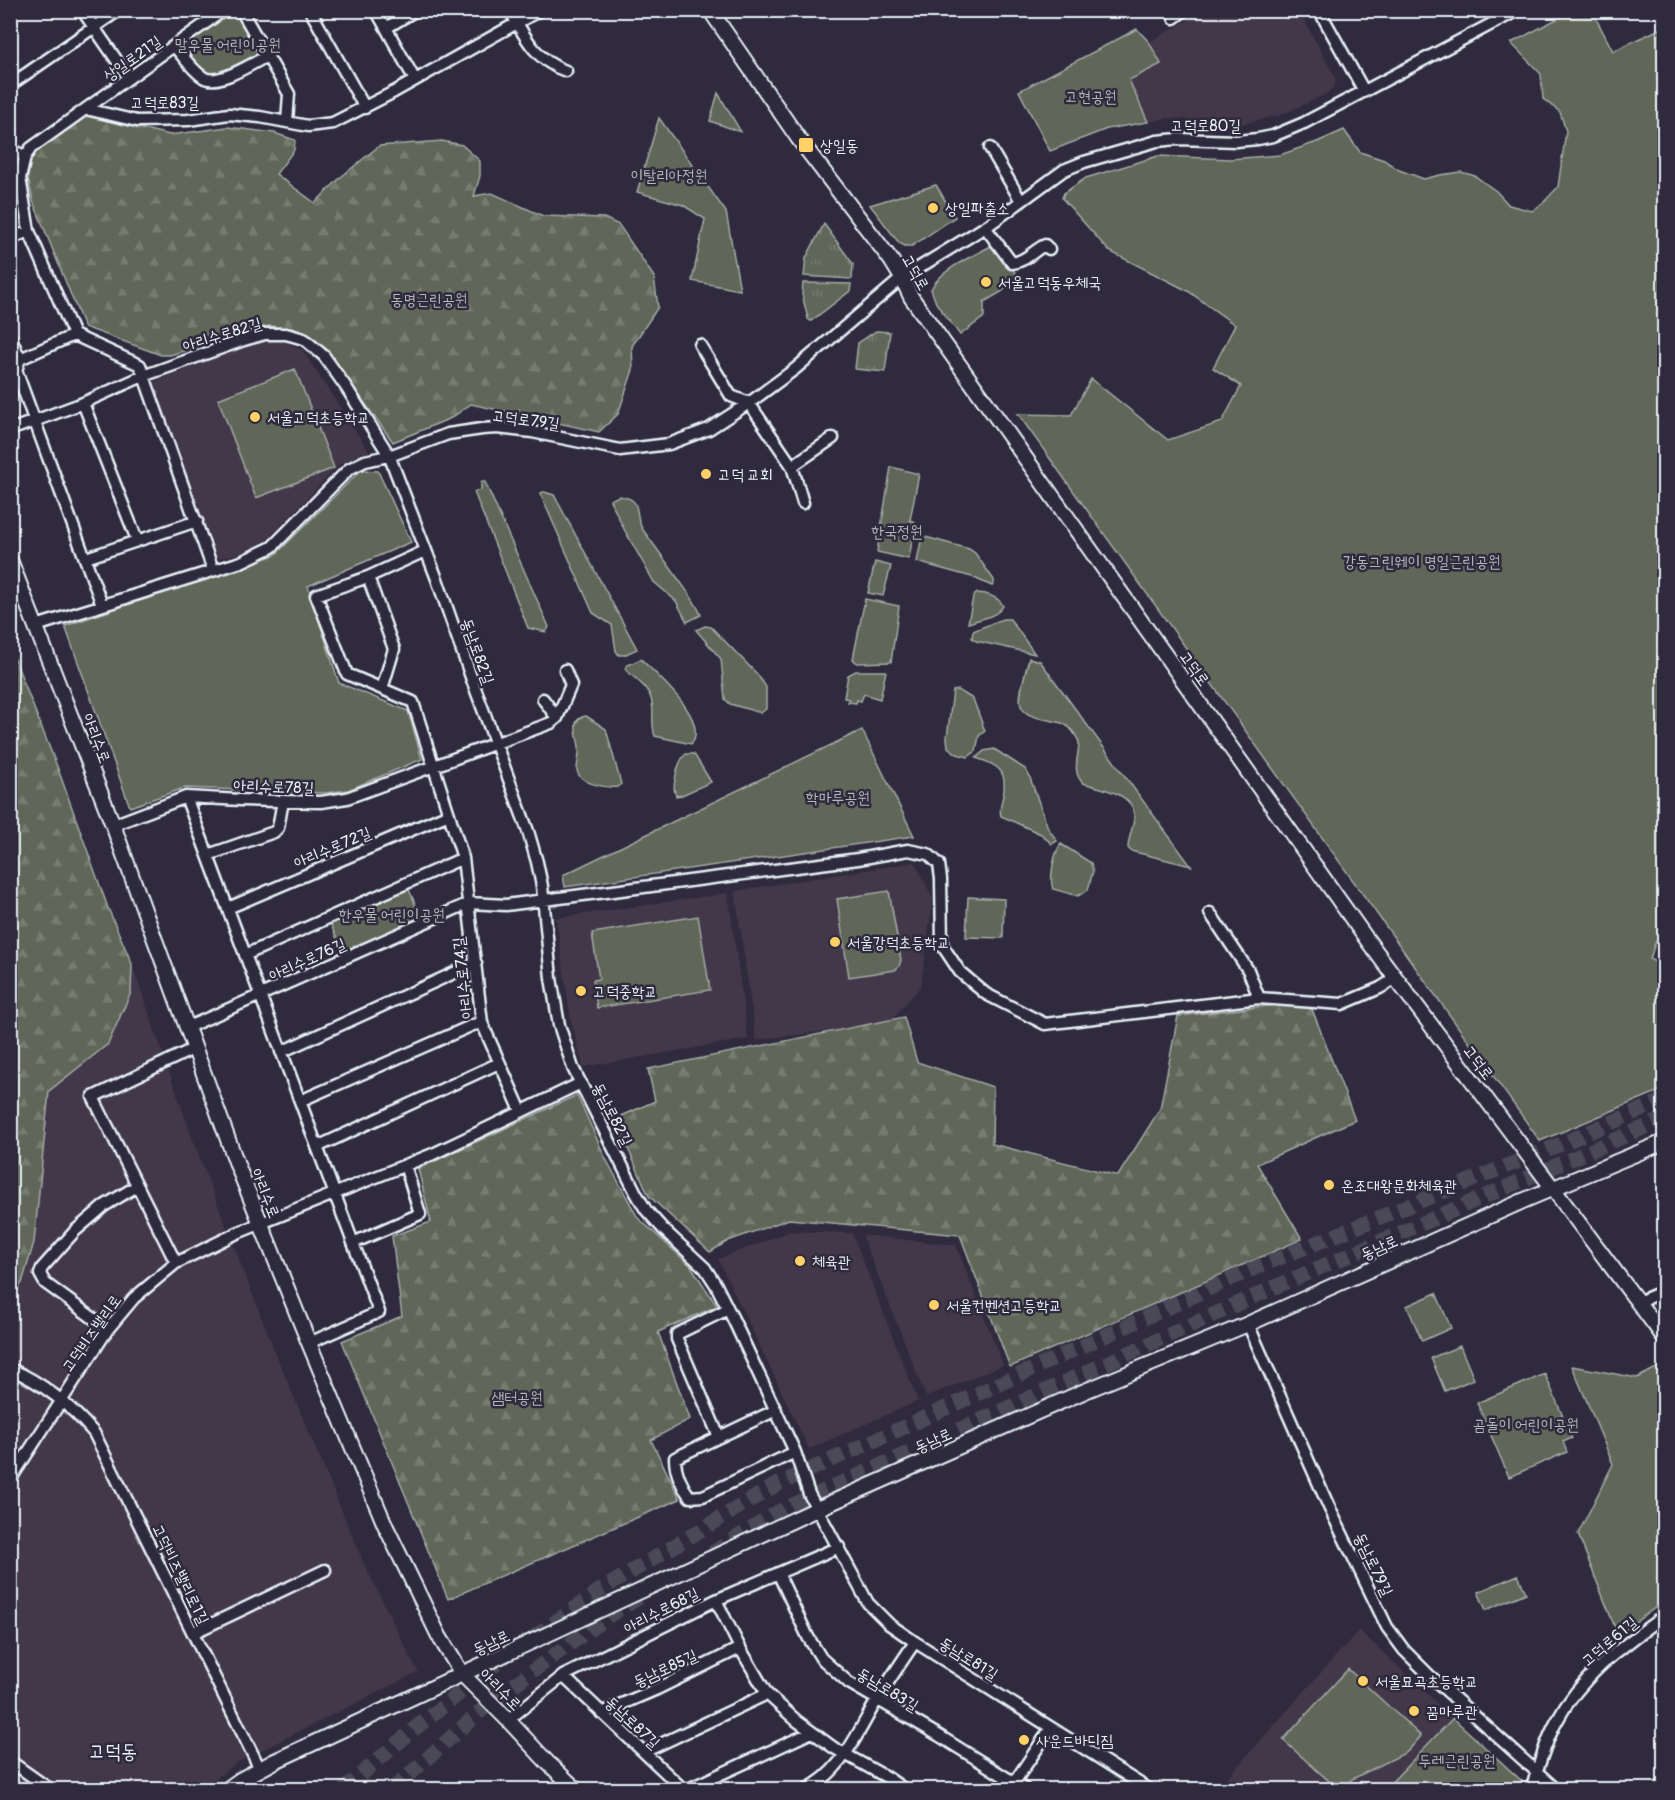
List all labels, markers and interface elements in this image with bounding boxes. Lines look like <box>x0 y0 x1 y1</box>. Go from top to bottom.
street label: 상일로21길 <box>100 31 166 86</box>
park label: 말우물 어린이공원 <box>175 35 281 55</box>
park label: 고현공원 <box>1065 87 1117 107</box>
street label: 고덕로83길 <box>131 93 199 113</box>
street label: 고덕로80길 <box>1171 116 1241 136</box>
marker: 상일동 <box>797 136 815 154</box>
place label: 상일동 <box>820 136 859 156</box>
park label: 이탈리아정원 <box>630 166 708 186</box>
place label: 상일파출소 <box>945 199 1009 219</box>
marker: 상일파출소 <box>926 201 940 215</box>
street label: 고덕로 <box>897 251 933 294</box>
place label: 서울고덕동우체국 <box>998 273 1101 293</box>
marker: 서울고덕동우체국 <box>979 275 993 289</box>
park label: 동명근린공원 <box>390 290 468 310</box>
street label: 아리수로82길 <box>180 313 264 356</box>
street label: 고덕로79길 <box>491 406 561 434</box>
place label: 서울고덕초등학교 <box>267 408 370 428</box>
marker: 서울고덕초등학교 <box>248 410 262 424</box>
place label: 고덕 교회 <box>718 465 773 485</box>
marker: 고덕 교회 <box>699 467 713 481</box>
park label: 한국정원 <box>871 522 923 542</box>
park label: 강동그린웨이 명일근린공원 <box>1343 552 1501 572</box>
street label: 동남로82길 <box>456 616 498 687</box>
street label: 고덕로 <box>1175 647 1214 690</box>
street label: 아리수로 <box>78 711 115 766</box>
street label: 아리수로78길 <box>233 776 315 798</box>
park label: 학마루공원 <box>806 788 870 808</box>
street label: 아리수로72길 <box>291 823 374 873</box>
park label: 한우물 어린이공원 <box>339 905 445 925</box>
place label: 서울강덕초등학교 <box>847 933 950 953</box>
street label: 아리수로76길 <box>266 934 349 986</box>
marker: 서울강덕초등학교 <box>828 935 842 949</box>
street label: 아리수로74길 <box>449 936 477 1020</box>
place label: 고덕중학교 <box>593 982 657 1002</box>
marker: 고덕중학교 <box>574 984 588 998</box>
street label: 고덕로 <box>1459 1041 1498 1084</box>
street label: 동남로82길 <box>588 1079 637 1150</box>
street label: 아리수로 <box>246 1166 284 1221</box>
place label: 온조대왕문화체육관 <box>1341 1176 1457 1196</box>
marker: 온조대왕문화체육관 <box>1322 1178 1336 1192</box>
street label: 동남로 <box>1358 1231 1401 1265</box>
place label: 체육관 <box>812 1252 851 1272</box>
marker: 체육관 <box>793 1254 807 1268</box>
street label: 고덕비즈밸리로 <box>58 1291 126 1376</box>
place label: 서울컨벤션고등학교 <box>946 1296 1062 1316</box>
marker: 서울컨벤션고등학교 <box>927 1298 941 1312</box>
park label: 샘터공원 <box>491 1388 543 1408</box>
park label: 곰돌이 어린이공원 <box>1473 1415 1579 1435</box>
street label: 동남로 <box>912 1424 955 1458</box>
street label: 고덕비즈밸리로1길 <box>147 1521 213 1628</box>
street label: 동남로79길 <box>1349 1529 1397 1600</box>
street label: 아리수로68길 <box>620 1583 703 1638</box>
street label: 고덕로61길 <box>1578 1612 1642 1671</box>
street label: 동남로 <box>470 1626 513 1660</box>
street label: 동남로81길 <box>935 1633 1002 1685</box>
street label: 동남로85길 <box>630 1645 701 1692</box>
street label: 아리수로 <box>475 1664 526 1715</box>
street label: 동남로83길 <box>853 1664 922 1716</box>
place label: 서울묘곡초등학교 <box>1375 1672 1478 1692</box>
marker: 서울묘곡초등학교 <box>1356 1674 1370 1688</box>
street label: 동남로87길 <box>601 1692 664 1753</box>
place label: 꿈마루관 <box>1426 1702 1478 1722</box>
marker: 꿈마루관 <box>1407 1704 1421 1718</box>
place label: 사운드바디짐 <box>1036 1731 1113 1751</box>
marker: 사운드바디짐 <box>1017 1733 1031 1747</box>
district label: 고덕동 <box>89 1739 137 1764</box>
park label: 두레근린공원 <box>1418 1751 1496 1771</box>

